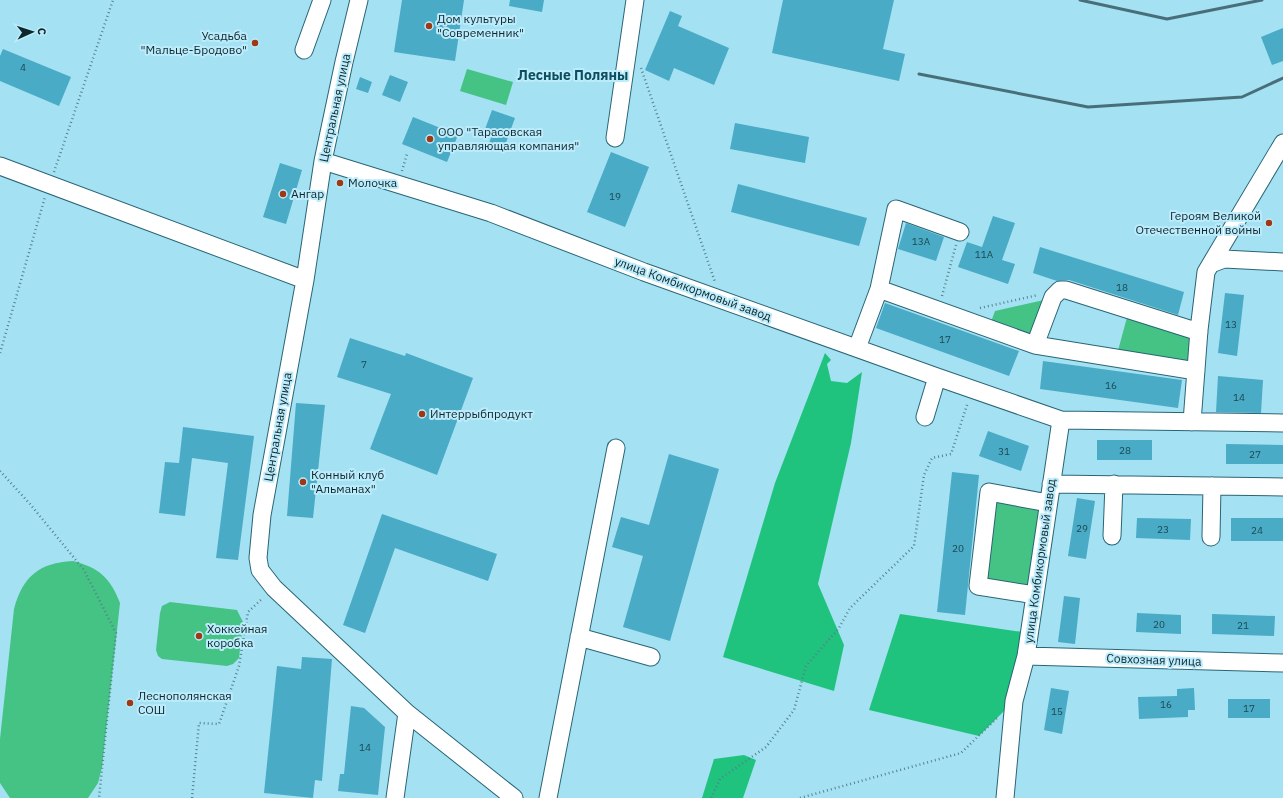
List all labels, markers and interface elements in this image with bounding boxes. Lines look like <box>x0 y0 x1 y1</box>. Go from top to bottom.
place label: Дом культуры "Современник" <box>437 11 524 40</box>
north arrow <box>12 12 52 52</box>
marker: Дом культуры "Современник" <box>424 21 434 31</box>
text: С <box>35 28 49 35</box>
place label: Усадьба "Мальце-Бродово" <box>141 28 248 57</box>
marker: Усадьба "Мальце-Бродово" <box>250 38 260 48</box>
street label: Центральная улица <box>316 52 353 163</box>
house number: 4 <box>20 61 26 74</box>
district label: Лесные Поляны <box>518 66 628 84</box>
place label: ООО "Тарасовская управляющая компания" <box>438 124 579 153</box>
marker: ООО "Тарасовская управляющая компания" <box>425 134 435 144</box>
place label: Молочка <box>348 175 398 190</box>
marker: Молочка <box>335 178 345 188</box>
place label: Ангар <box>291 186 324 201</box>
marker: Ангар <box>278 189 288 199</box>
house number: 19 <box>609 190 621 203</box>
place label: Героям Великой Отечественной войны <box>1135 208 1261 237</box>
marker: Героям Великой Отечественной войны <box>1264 218 1274 228</box>
house number: 13А <box>912 235 931 248</box>
house number: 11А <box>975 248 994 261</box>
street label: улица Комбикормовый завод <box>613 253 774 324</box>
house number: 18 <box>1116 281 1128 294</box>
house number: 13 <box>1225 318 1237 331</box>
house number: 17 <box>939 333 951 346</box>
house number: 7 <box>361 358 367 371</box>
street label: Центральная улица <box>261 371 295 483</box>
house number: 16 <box>1105 379 1117 392</box>
house number: 14 <box>1233 391 1245 404</box>
place label: Интеррыбпродукт <box>430 406 533 421</box>
marker: Интеррыбпродукт <box>417 409 427 419</box>
house number: 28 <box>1119 444 1131 457</box>
house number: 31 <box>998 445 1010 458</box>
house number: 27 <box>1249 448 1261 461</box>
place label: Конный клуб "Альманах" <box>311 467 384 496</box>
marker: Конный клуб "Альманах" <box>298 477 308 487</box>
street label: улица Комбикормовый завод <box>1021 478 1058 644</box>
house number: 29 <box>1076 522 1088 535</box>
house number: 23 <box>1157 523 1169 536</box>
house number: 24 <box>1251 524 1263 537</box>
house number: 20 <box>952 542 964 555</box>
house number: 20 <box>1153 618 1165 631</box>
house number: 21 <box>1237 619 1249 632</box>
place label: Хоккейная коробка <box>207 621 267 650</box>
marker: Хоккейная коробка <box>194 631 204 641</box>
street label: Совхозная улица <box>1106 650 1202 669</box>
place label: Леснополянская СОШ <box>138 688 232 717</box>
marker: Леснополянская СОШ <box>125 698 135 708</box>
house number: 16 <box>1160 698 1172 711</box>
house number: 17 <box>1243 702 1255 715</box>
house number: 15 <box>1051 705 1063 718</box>
house number: 14 <box>359 741 371 754</box>

